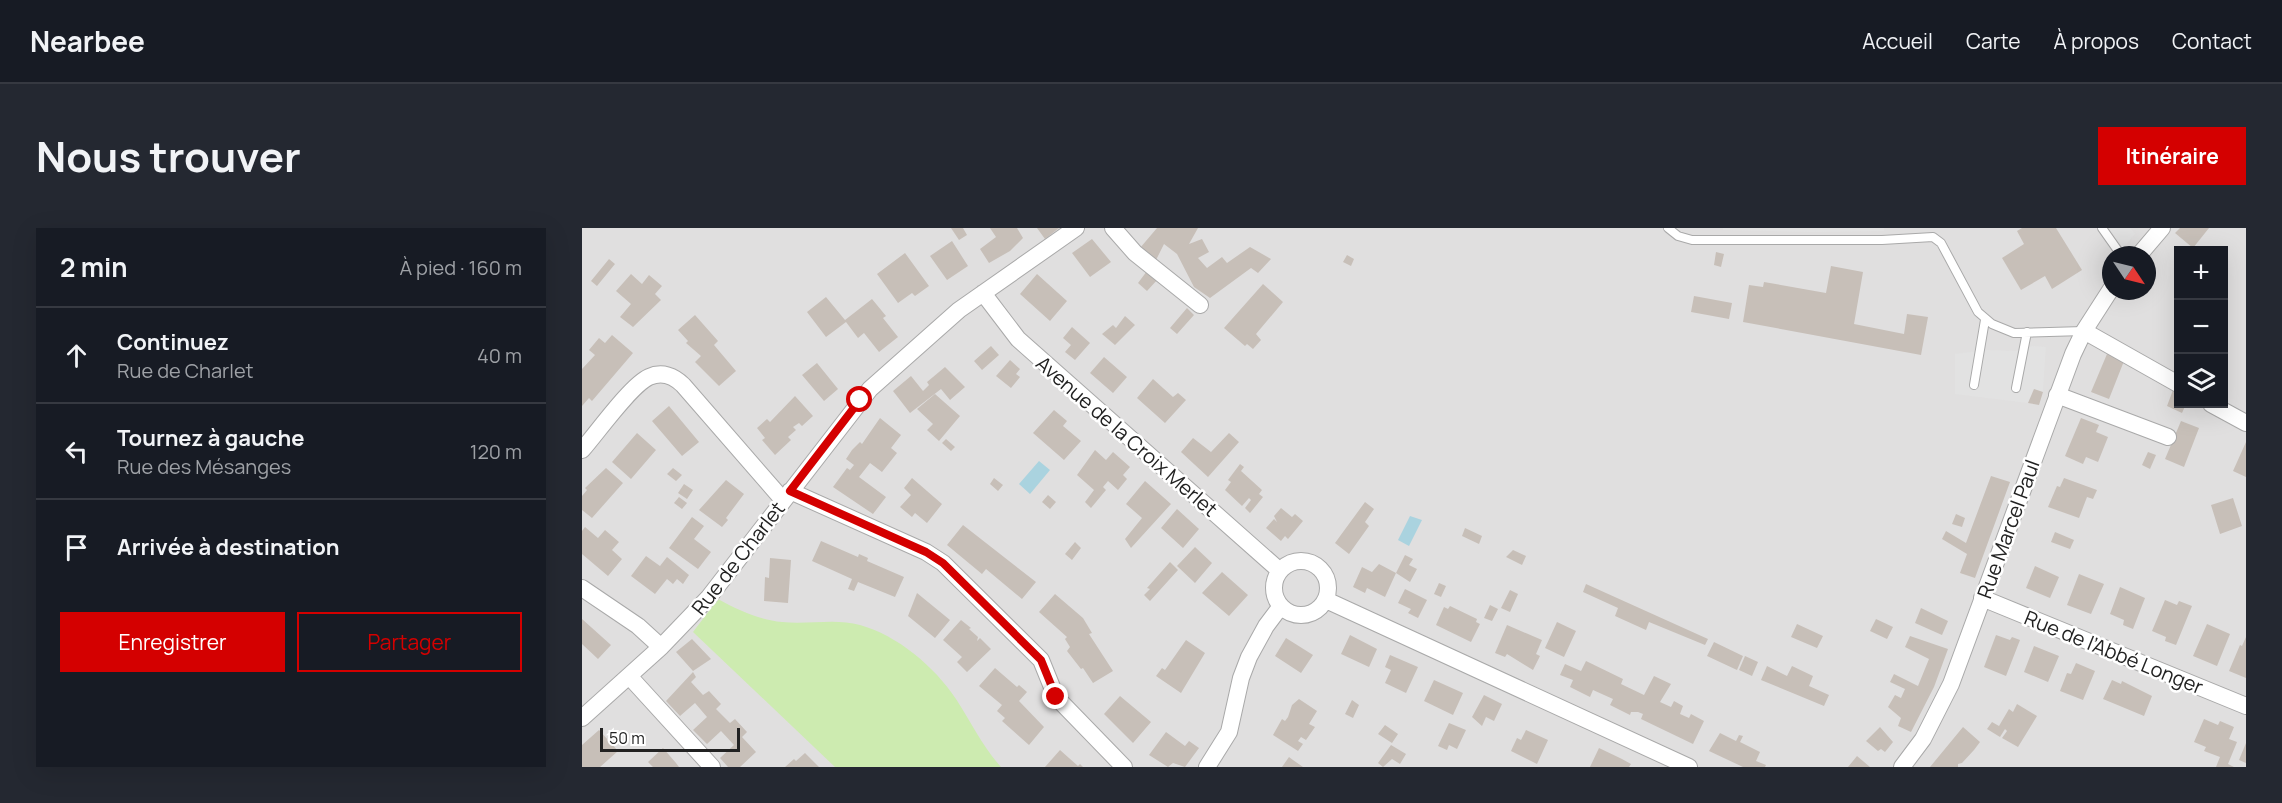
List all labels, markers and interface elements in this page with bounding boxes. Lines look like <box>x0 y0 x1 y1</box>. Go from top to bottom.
text: Nearbee <box>30 22 145 60</box>
text: Accueil <box>1862 27 1933 55</box>
text: Carte <box>1966 27 2020 55</box>
text: À propos <box>2053 27 2139 55</box>
text: Contact <box>2172 27 2252 55</box>
text: Nous trouver <box>36 127 301 185</box>
button: Itinéraire <box>2098 127 2246 185</box>
north arrow <box>2102 246 2156 300</box>
map controls <box>2174 246 2228 408</box>
button: + <box>2174 246 2228 300</box>
text: 2 min <box>60 249 128 285</box>
text: À pied · 160 m <box>399 254 522 281</box>
button: − <box>2174 300 2228 354</box>
text: Continuez <box>117 327 229 357</box>
icon: ahead <box>60 339 93 372</box>
text: 40 m <box>477 342 522 369</box>
street label: Avenue de la Croix Merlet <box>1031 350 1223 522</box>
button: layers <box>2174 354 2228 408</box>
text: Rue de Charlet <box>117 357 254 384</box>
route start <box>846 386 872 412</box>
text: Tournez à gauche <box>117 423 304 453</box>
icon: left <box>60 435 93 468</box>
text: 120 m <box>470 438 522 465</box>
text: Rue des Mésanges <box>117 453 291 480</box>
street label: Rue Marcel Paul <box>1970 456 2046 602</box>
street label: Rue de Charlet <box>685 496 791 620</box>
icon: arrive <box>60 531 93 564</box>
text: Arrivée à destination <box>117 532 340 562</box>
street label: Rue de l’Abbé Longer <box>2021 604 2207 700</box>
button: Enregistrer <box>60 612 285 672</box>
button: Partager <box>297 612 522 672</box>
route end <box>1042 683 1068 709</box>
scale bar <box>600 725 740 752</box>
text: 50 m <box>609 727 645 749</box>

